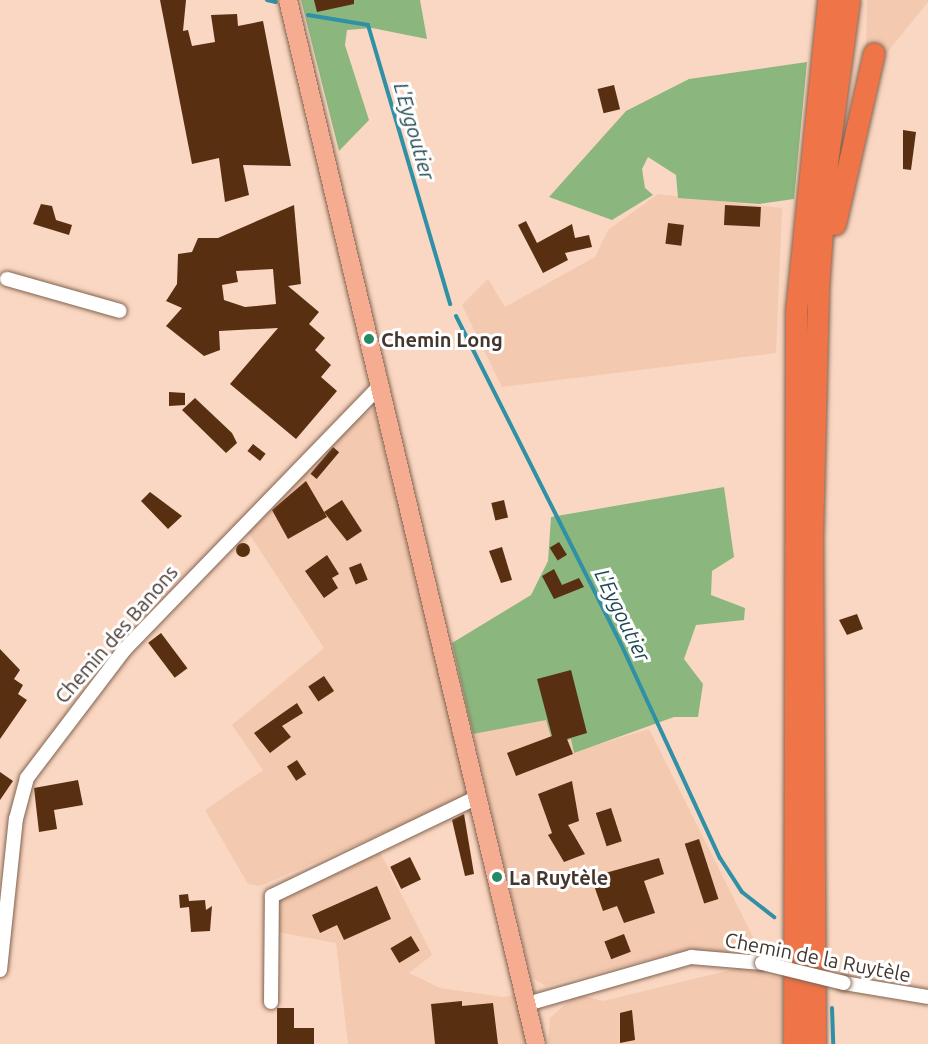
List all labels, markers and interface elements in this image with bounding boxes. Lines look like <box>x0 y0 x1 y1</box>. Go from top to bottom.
water label: L'Eygoutier <box>389 79 441 183</box>
place label: Chemin Long <box>381 327 503 351</box>
marker: Chemin Long <box>362 332 376 346</box>
street label: Chemin des Banons <box>50 560 182 708</box>
water label: L'Eygoutier <box>590 564 656 666</box>
place label: La Ruytèle <box>509 865 608 889</box>
marker: La Ruytèle <box>490 870 504 884</box>
street label: Chemin de la Ruytèle <box>723 927 913 987</box>

